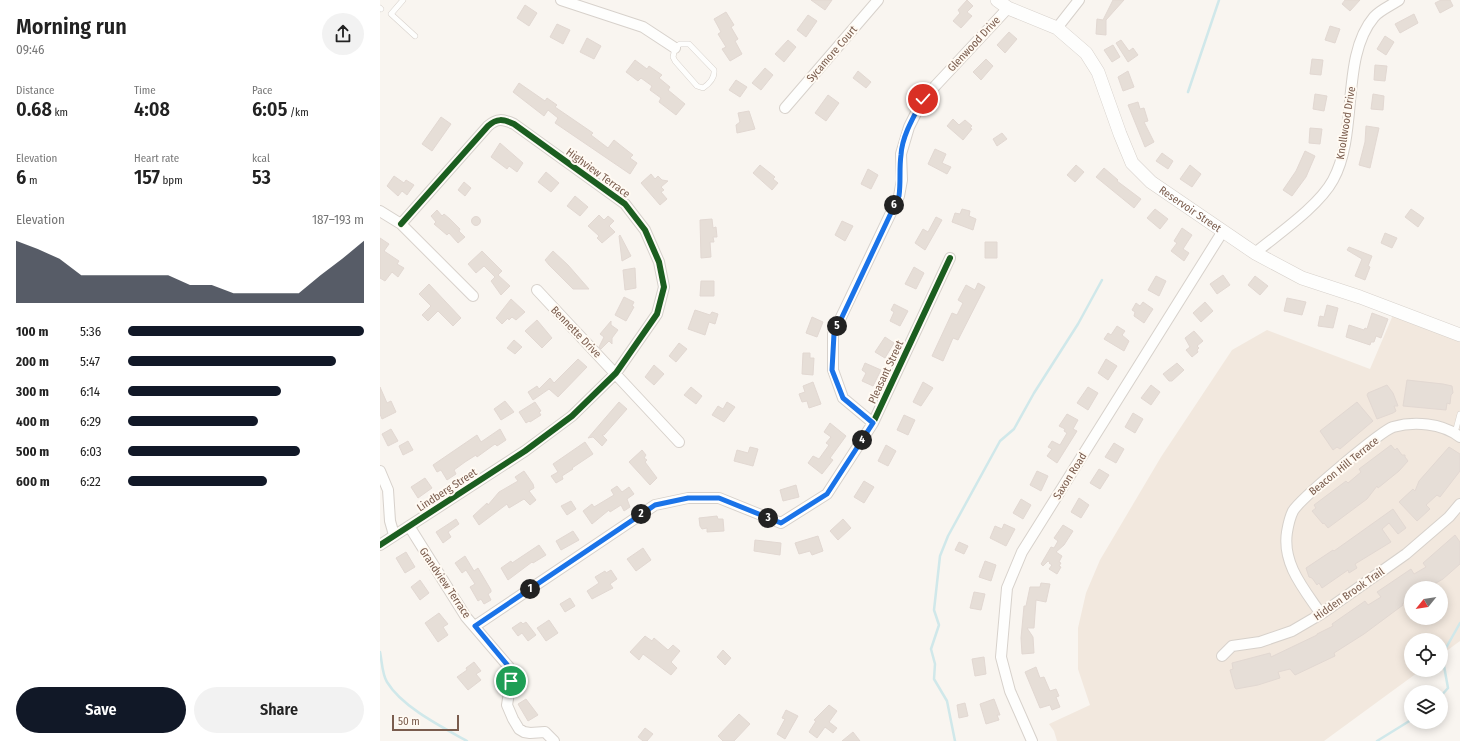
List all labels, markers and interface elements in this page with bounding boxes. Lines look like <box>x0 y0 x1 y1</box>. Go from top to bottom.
text: Morning run <box>16 13 127 40</box>
button: share <box>322 13 364 55</box>
street label: Glenwood Drive <box>945 14 1003 74</box>
street label: Sycamore Court <box>804 23 860 85</box>
text: 09:46 <box>16 42 44 57</box>
pin <box>906 82 940 116</box>
text: Distance <box>16 84 55 97</box>
text: Time <box>134 84 156 97</box>
text: Pace <box>252 84 273 97</box>
street label: Knollwood Drive <box>1334 86 1358 160</box>
icon: check <box>912 88 934 110</box>
text: 0.68 <box>16 97 52 121</box>
text: 4:08 <box>134 97 170 121</box>
text: 6:05 <box>252 97 287 121</box>
text: km <box>52 106 68 119</box>
text: /km <box>287 106 309 119</box>
street label: Highview Terrace <box>564 145 632 201</box>
text: Elevation <box>16 152 57 165</box>
text: Heart rate <box>134 152 179 165</box>
text: kcal <box>252 152 270 165</box>
text: 6 <box>16 165 26 189</box>
text: 157 <box>134 165 160 189</box>
text: 53 <box>252 165 271 189</box>
text: m <box>26 174 37 187</box>
text: bpm <box>160 174 183 187</box>
street label: Reservoir Street <box>1157 183 1224 235</box>
pin: 6 <box>884 195 904 215</box>
text: 6 <box>891 198 897 211</box>
text: Elevation <box>16 212 65 227</box>
text: 187–193 m <box>312 212 364 227</box>
street label: Bennette Drive <box>548 303 604 361</box>
pin: 5 <box>827 316 847 336</box>
text: 5 <box>834 319 840 332</box>
text: 100 m <box>16 324 48 339</box>
text: 5:36 <box>80 324 101 339</box>
street label: Pleasant Street <box>866 338 906 406</box>
text: 200 m <box>16 354 49 369</box>
text: 5:47 <box>80 354 100 369</box>
text: 300 m <box>16 384 49 399</box>
text: 6:14 <box>80 384 100 399</box>
text: 400 m <box>16 414 50 429</box>
text: 6:29 <box>80 414 101 429</box>
pin: 4 <box>852 430 872 450</box>
text: 4 <box>859 433 865 446</box>
street label: Beacon Hill Terrace <box>1307 434 1381 498</box>
text: 500 m <box>16 444 49 459</box>
text: 6:03 <box>80 444 102 459</box>
street label: Saxon Road <box>1051 450 1089 502</box>
street label: Lindberg Street <box>414 466 480 514</box>
text: 600 m <box>16 474 50 489</box>
text: 6:22 <box>80 474 101 489</box>
pin: 2 <box>631 504 651 524</box>
text: 2 <box>638 507 644 520</box>
pin: 3 <box>758 508 778 528</box>
text: 3 <box>765 511 771 524</box>
street label: Grandview Terrace <box>417 545 473 621</box>
street label: Hidden Brook Trail <box>1311 565 1387 623</box>
pin: 1 <box>520 579 540 599</box>
north arrow <box>1404 581 1448 625</box>
map controls <box>1404 581 1448 729</box>
text: 1 <box>528 582 532 595</box>
button: locate <box>1404 633 1448 677</box>
pin <box>494 664 528 698</box>
icon: arrive <box>500 670 522 692</box>
button: layers <box>1404 685 1448 729</box>
button: Save <box>16 687 186 733</box>
button: Share <box>194 687 364 733</box>
scale bar <box>392 713 459 732</box>
text: 50 m <box>398 715 420 728</box>

